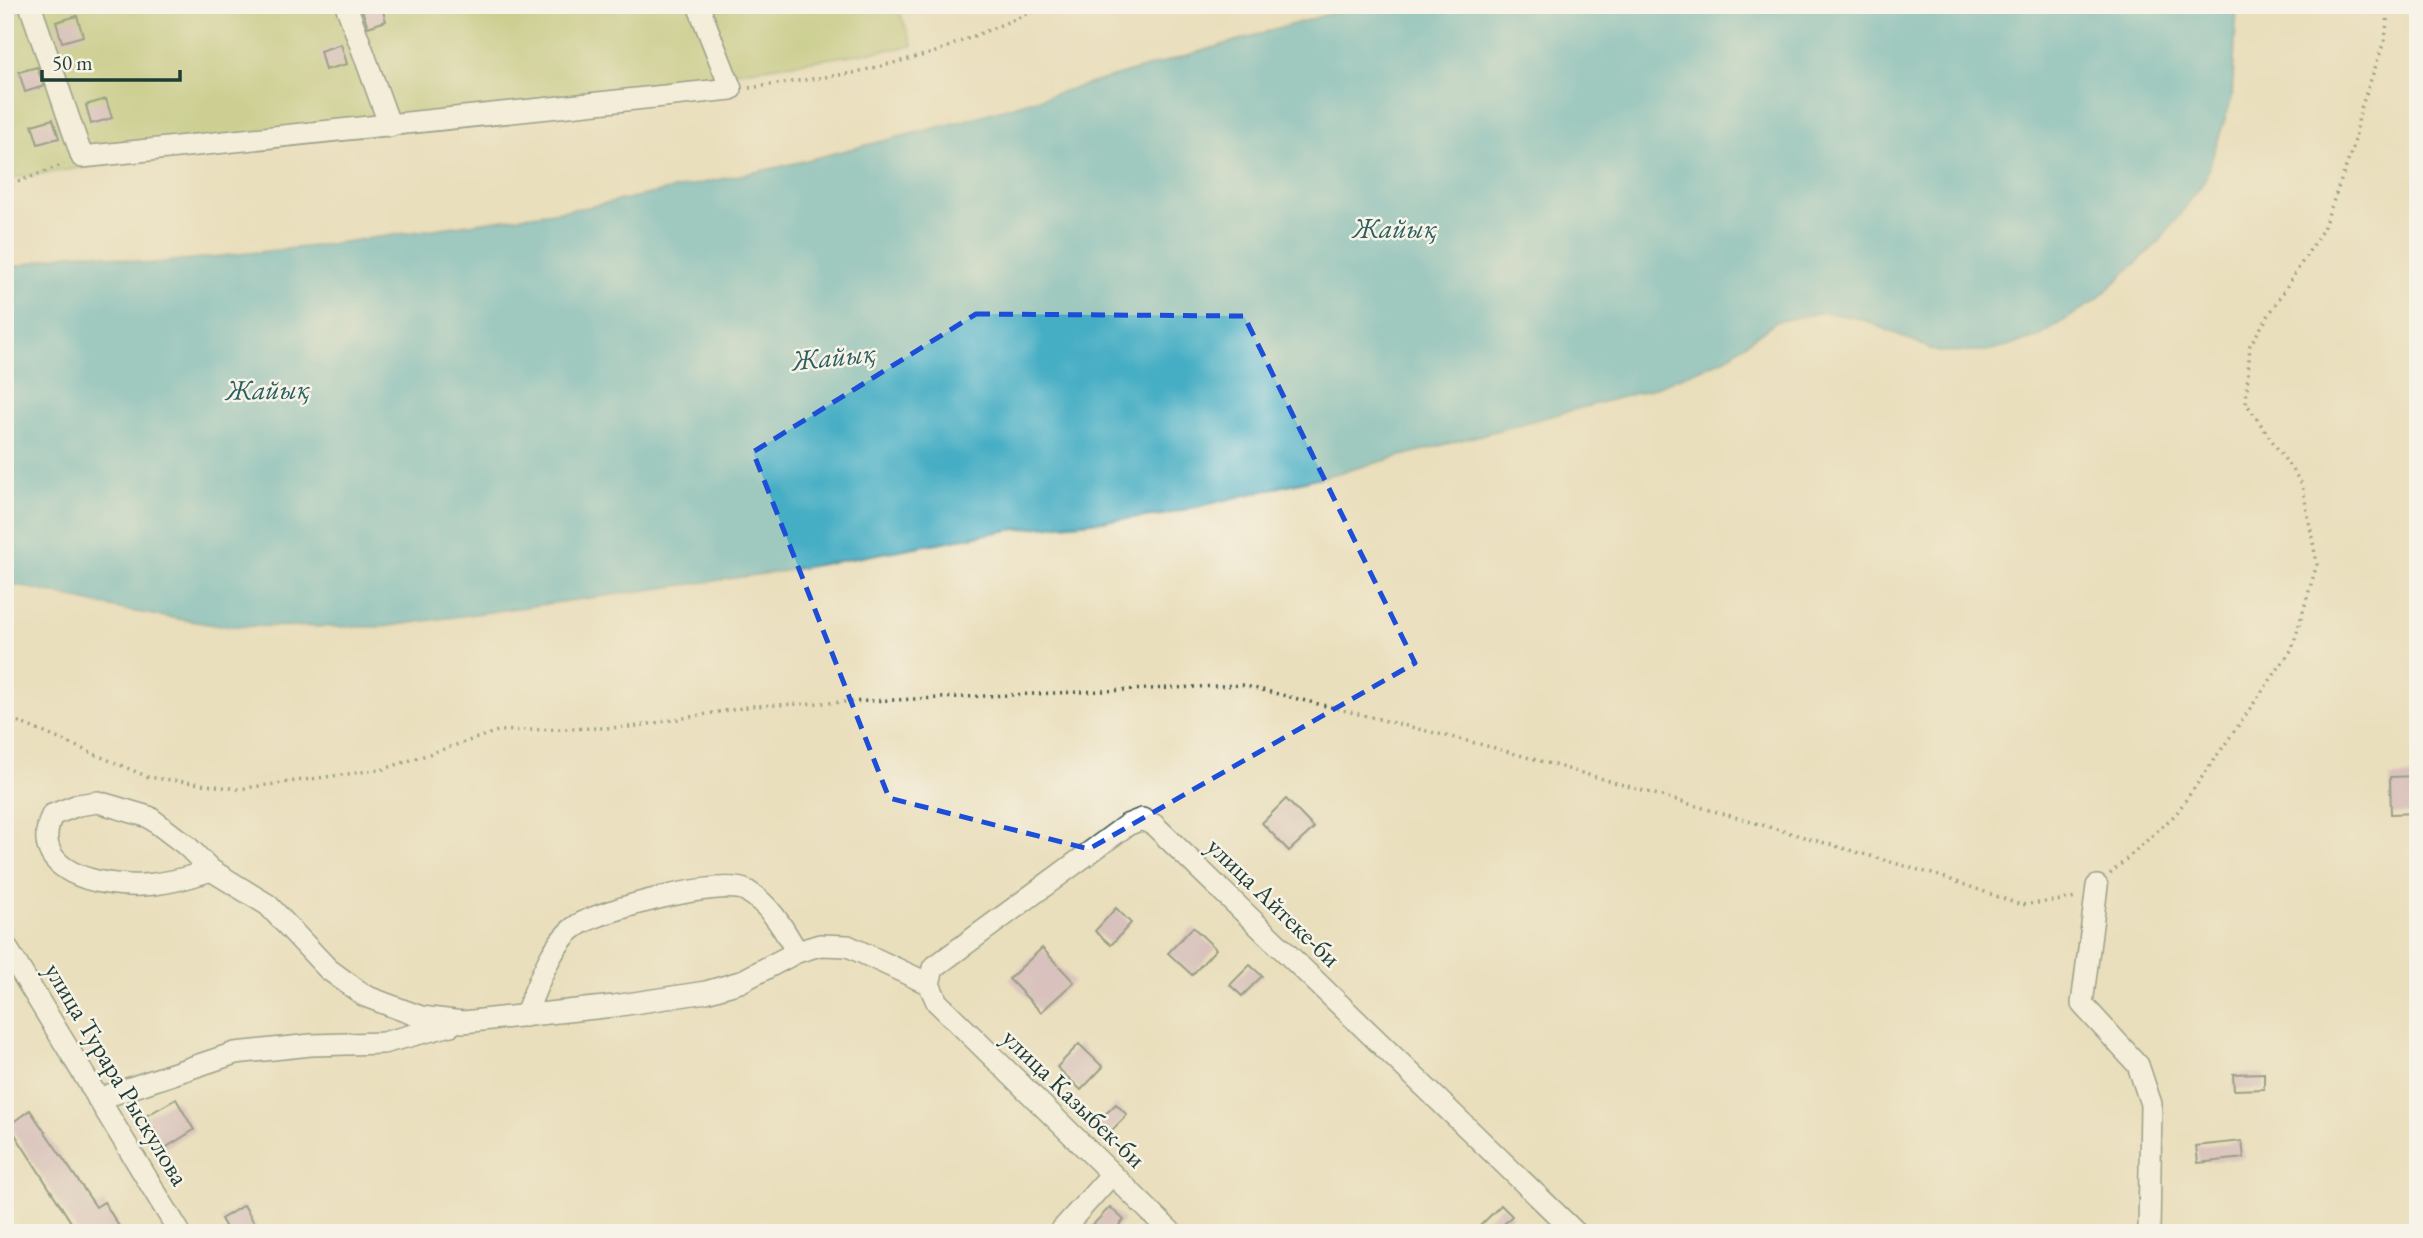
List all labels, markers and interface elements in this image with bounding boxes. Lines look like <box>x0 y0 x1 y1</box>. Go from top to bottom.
scale bar <box>42 38 180 82</box>
text: 50 m <box>52 49 93 76</box>
water label: Жайық <box>1351 210 1437 246</box>
water label: Жайық <box>789 334 878 378</box>
water label: Жайық <box>224 370 311 408</box>
street label: улица Айтеке-би <box>1200 829 1348 975</box>
street label: улица Турара Рыскулова <box>37 956 197 1192</box>
street label: улица Казыбек-би <box>995 1021 1153 1175</box>

